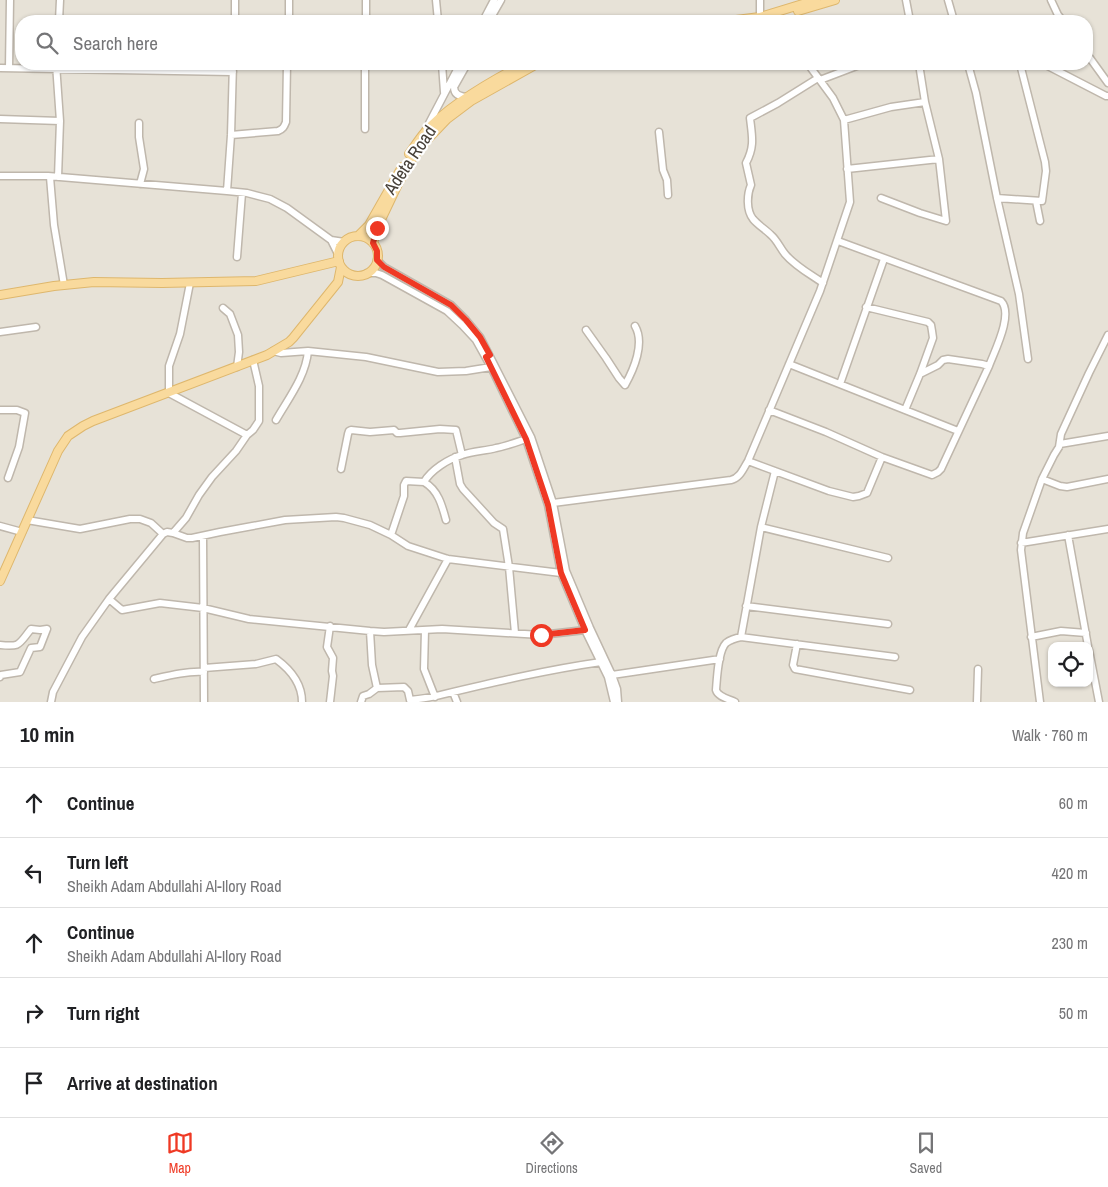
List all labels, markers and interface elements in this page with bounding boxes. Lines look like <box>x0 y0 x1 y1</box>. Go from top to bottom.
search box <box>15 15 1093 70</box>
icon: search <box>33 29 61 57</box>
text: Search here <box>73 30 158 56</box>
street label: Adeta Road <box>377 120 442 200</box>
route end <box>366 217 389 240</box>
route start <box>530 624 553 647</box>
map controls <box>1048 642 1093 687</box>
button: locate <box>1048 642 1093 687</box>
text: 10 min <box>20 720 75 749</box>
text: Walk · 760 m <box>1012 724 1088 746</box>
icon: ahead <box>20 789 48 817</box>
text: Continue <box>67 790 135 816</box>
text: 60 m <box>1059 792 1088 814</box>
text: Turn left <box>67 849 128 875</box>
icon: left <box>20 859 48 887</box>
text: 420 m <box>1052 862 1088 884</box>
text: Sheikh Adam Abdullahi Al-Ilory Road <box>67 875 281 897</box>
text: Continue <box>67 919 135 945</box>
icon: ahead <box>20 929 48 957</box>
text: 230 m <box>1052 932 1088 954</box>
text: Sheikh Adam Abdullahi Al-Ilory Road <box>67 945 281 967</box>
icon: right <box>20 999 48 1027</box>
text: Turn right <box>67 1000 139 1026</box>
text: 50 m <box>1059 1002 1088 1024</box>
icon: arrive <box>20 1069 48 1097</box>
text: Arrive at destination <box>67 1070 218 1096</box>
tab: Map <box>166 1129 194 1177</box>
tab: Directions <box>526 1129 578 1177</box>
tab: Saved <box>910 1129 942 1177</box>

